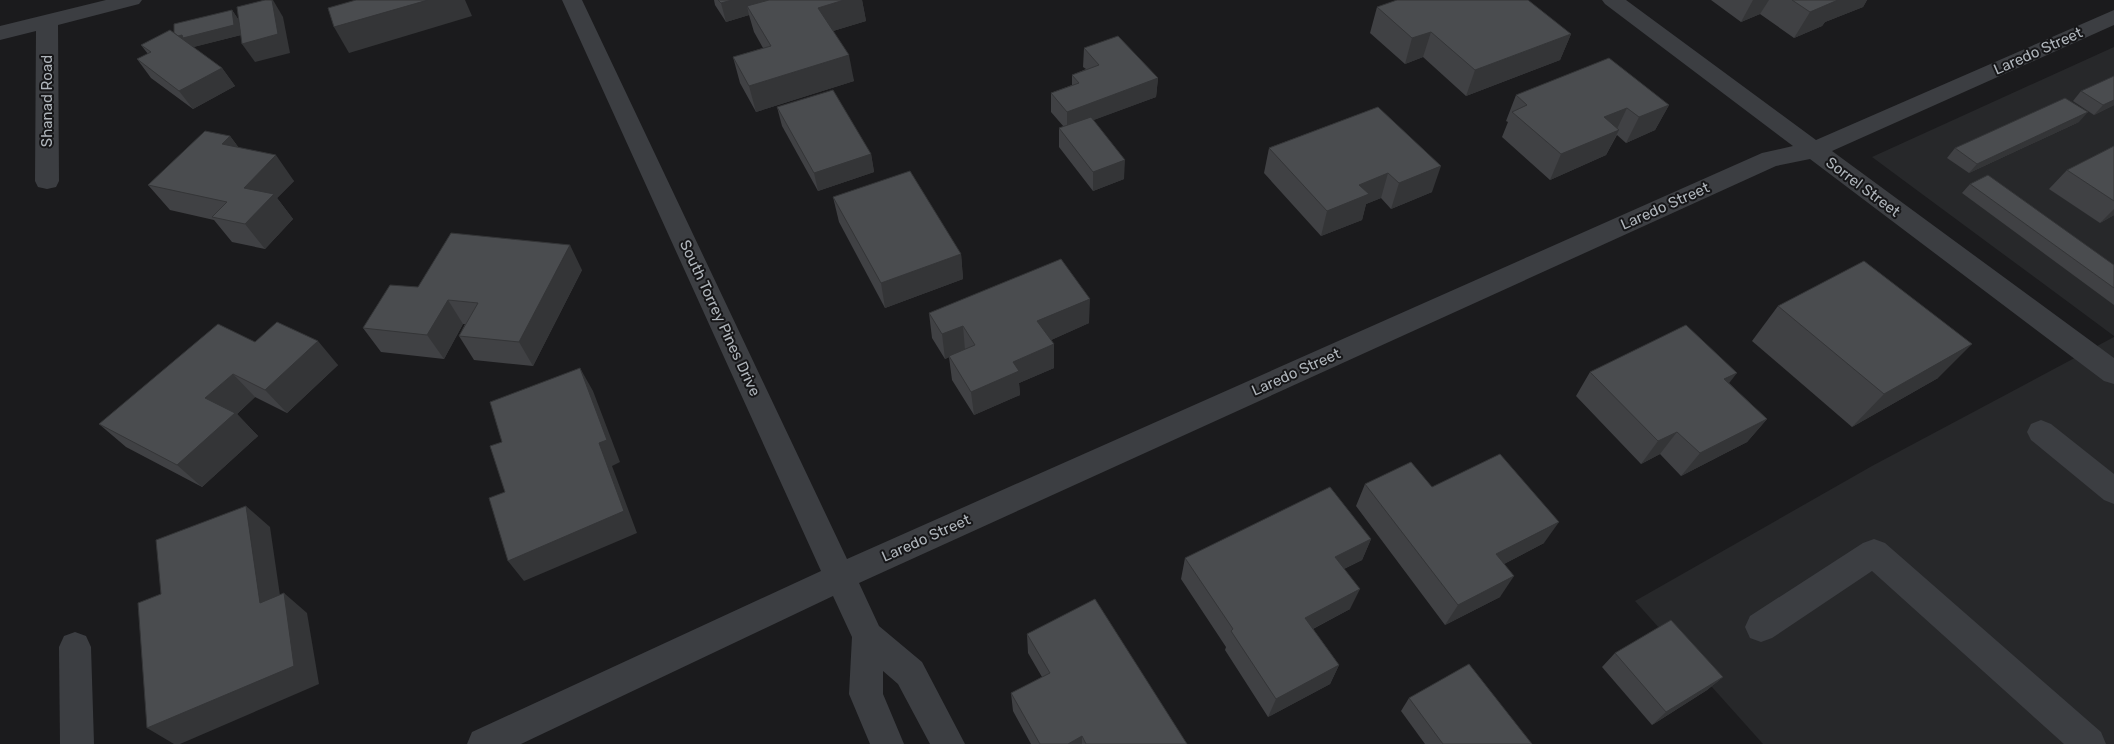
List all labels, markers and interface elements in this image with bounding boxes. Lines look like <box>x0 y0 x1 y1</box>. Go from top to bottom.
street label: Laredo Street <box>1991 23 2085 79</box>
street label: Shanad Road <box>38 55 56 147</box>
street label: Sorrel Street <box>1822 153 1904 221</box>
street label: Laredo Street <box>1618 178 1712 234</box>
street label: South Torrey Pines Drive <box>676 237 764 399</box>
street label: Laredo Street <box>1249 344 1343 400</box>
street label: Laredo Street <box>879 510 973 566</box>

